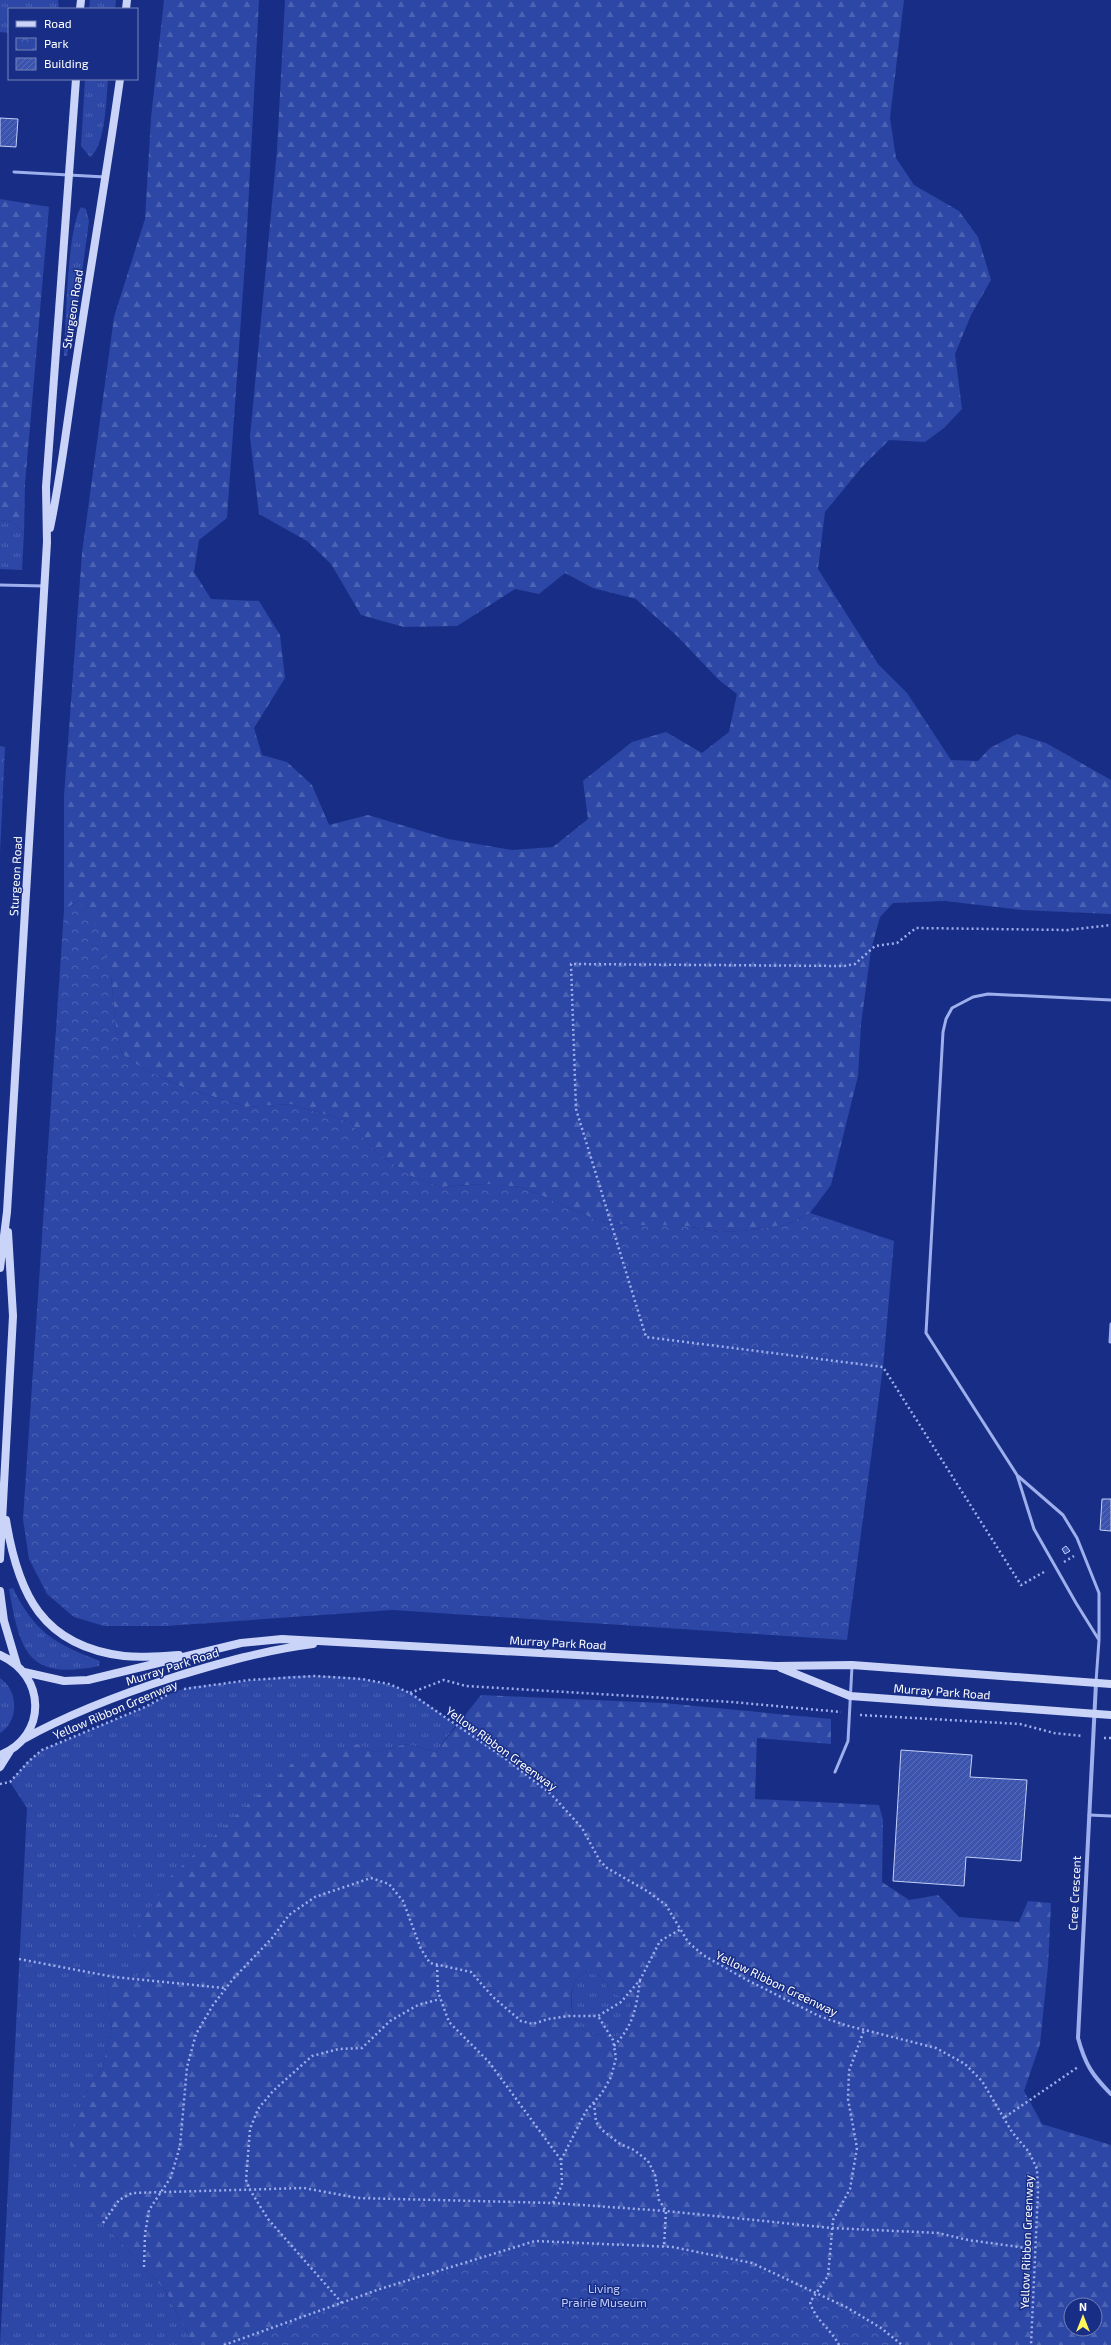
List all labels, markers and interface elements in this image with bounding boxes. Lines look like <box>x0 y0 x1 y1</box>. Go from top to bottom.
legend <box>8 8 138 80</box>
text: Road <box>44 16 72 30</box>
text: Park <box>44 36 69 50</box>
text: Building <box>44 56 89 70</box>
street label: Sturgeon Road <box>59 268 85 350</box>
street label: Sturgeon Road <box>6 836 24 916</box>
street label: Murray Park Road <box>509 1632 607 1652</box>
street label: Murray Park Road <box>124 1644 220 1688</box>
street label: Yellow Ribbon Greenway <box>51 1676 180 1742</box>
street label: Murray Park Road <box>893 1681 991 1701</box>
street label: Yellow Ribbon Greenway <box>444 1703 561 1793</box>
street label: Cree Crescent <box>1065 1855 1083 1931</box>
street label: Yellow Ribbon Greenway <box>714 1947 841 2019</box>
street label: Yellow Ribbon Greenway <box>1017 2174 1035 2309</box>
park label: Living Prairie Museum <box>561 2281 647 2309</box>
north arrow <box>1063 2297 1103 2337</box>
text: N <box>1079 2300 1087 2313</box>

